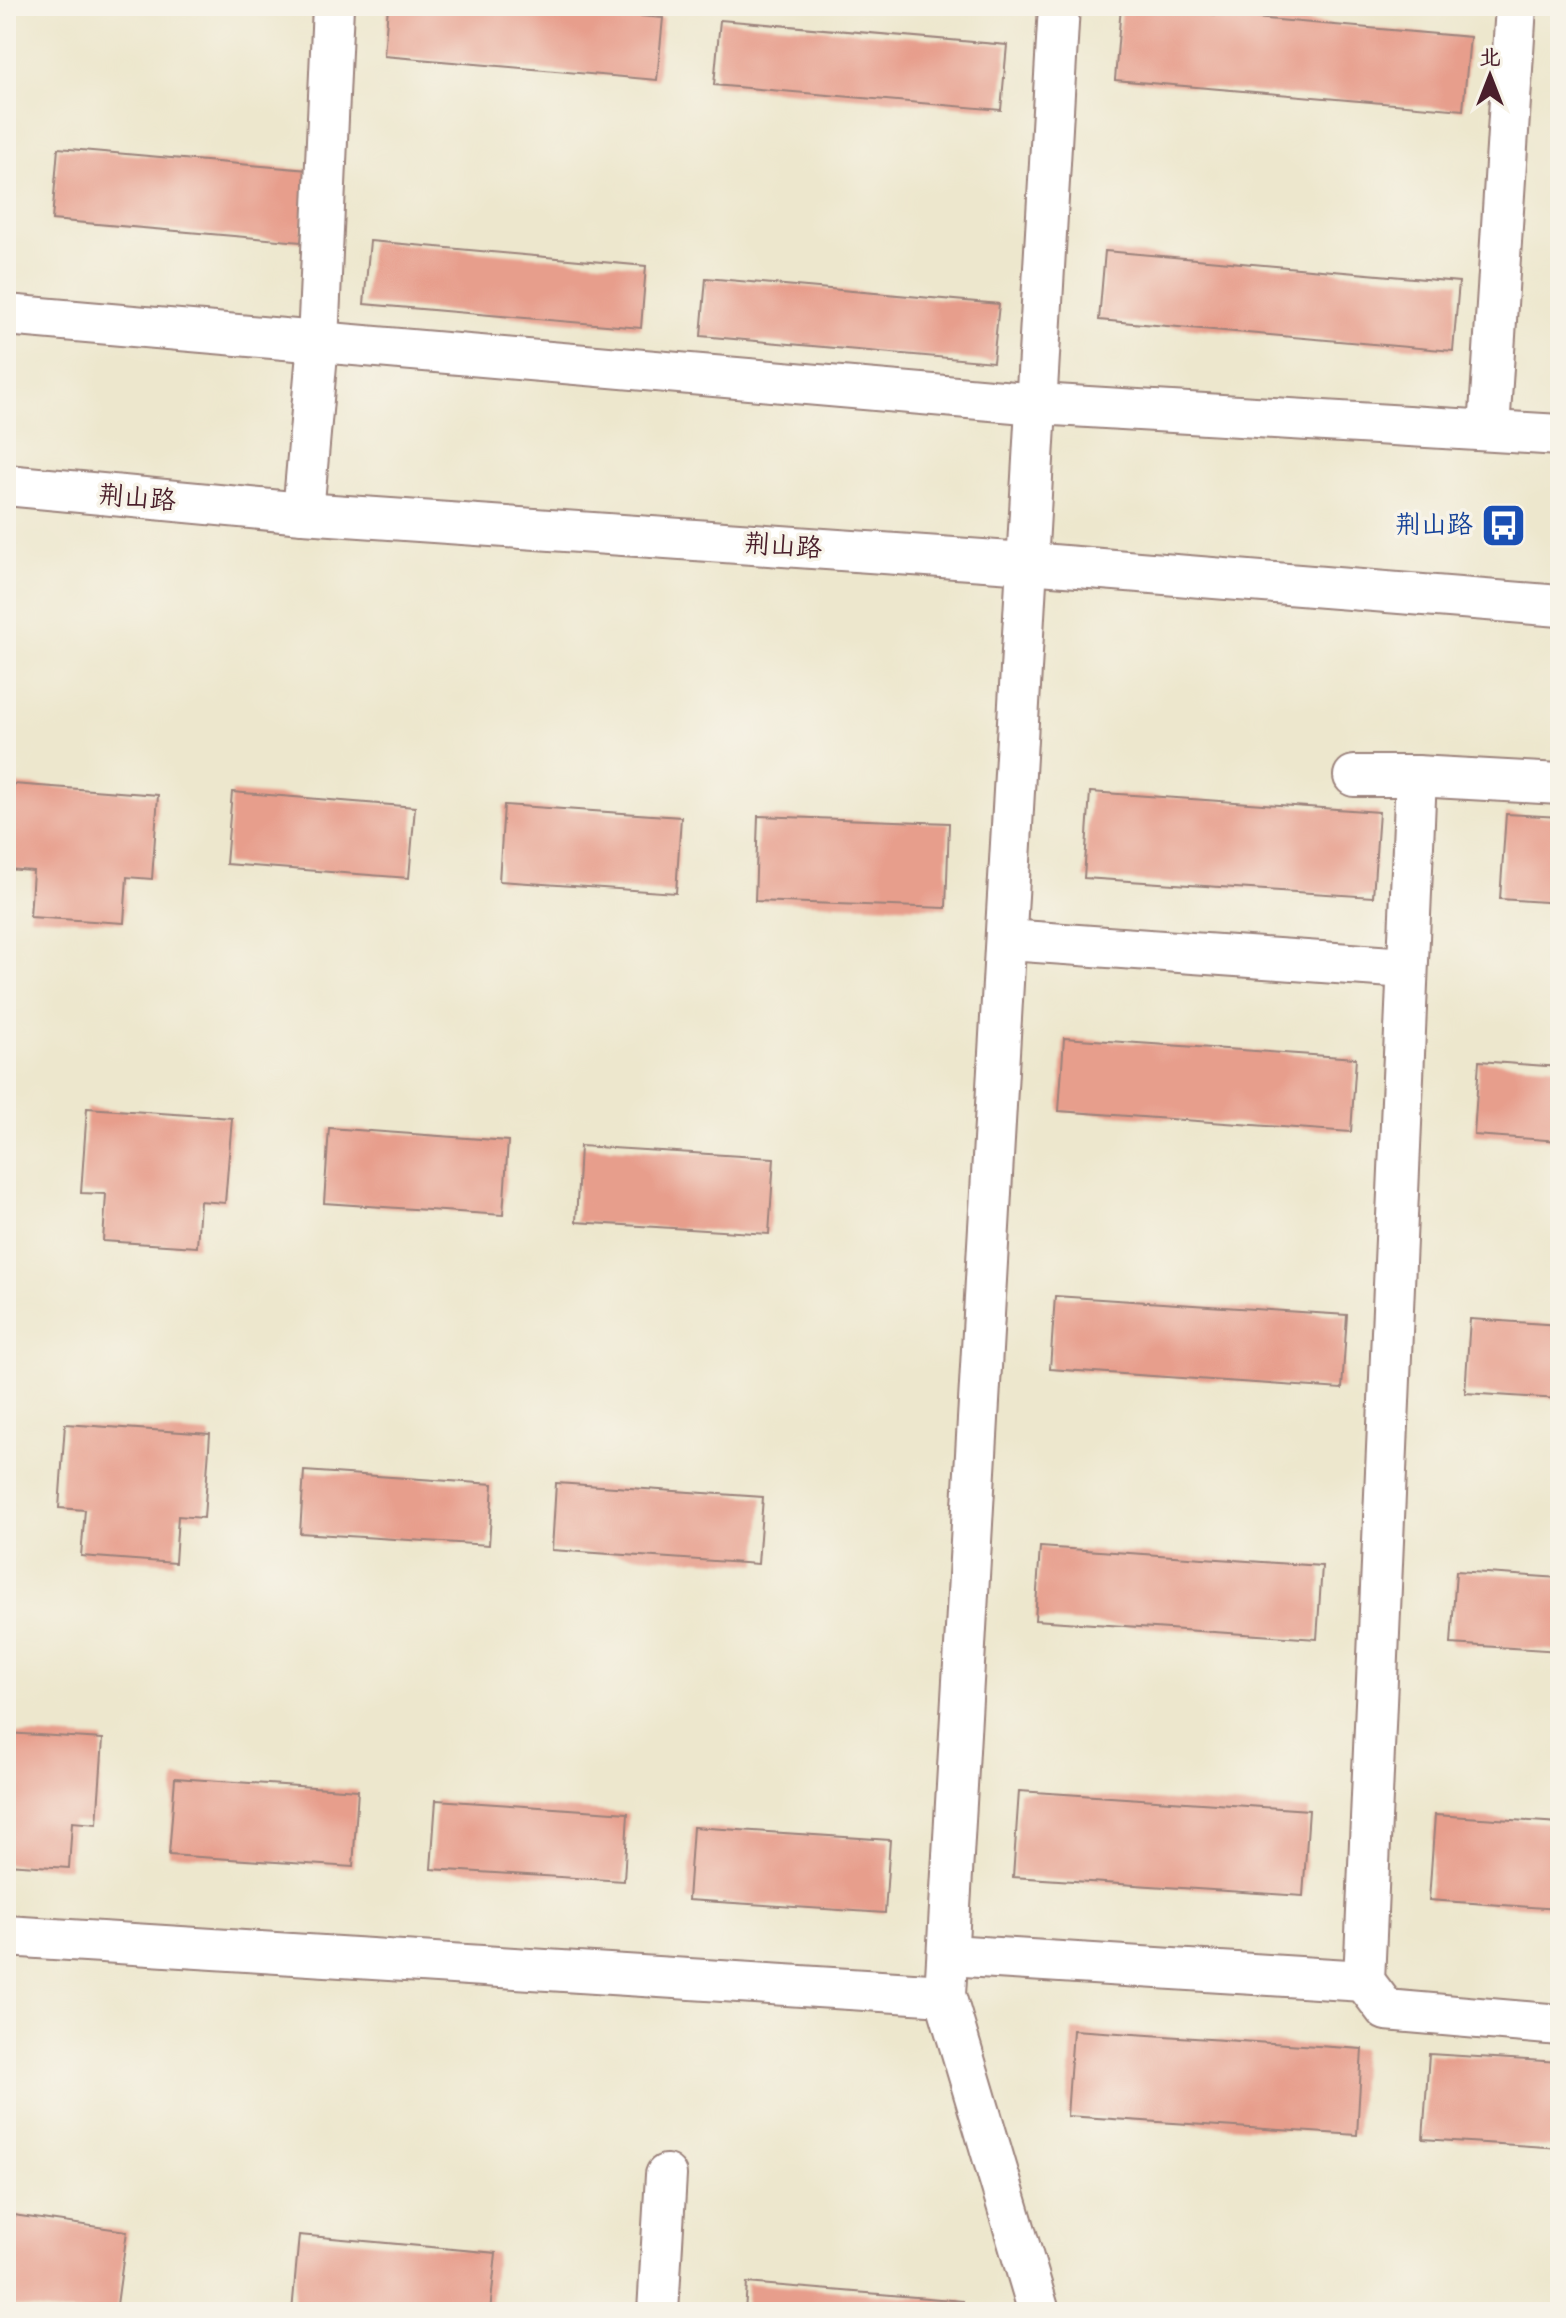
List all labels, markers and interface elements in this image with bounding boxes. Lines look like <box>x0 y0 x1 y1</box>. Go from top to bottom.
north arrow <box>1450 36 1530 116</box>
text: 北 <box>1479 44 1501 70</box>
street label: 荆山路 <box>97 480 177 516</box>
bus stop icon: 荆山路 <box>1480 501 1528 549</box>
place label: 荆山路 <box>1395 510 1473 540</box>
street label: 荆山路 <box>743 528 823 564</box>

